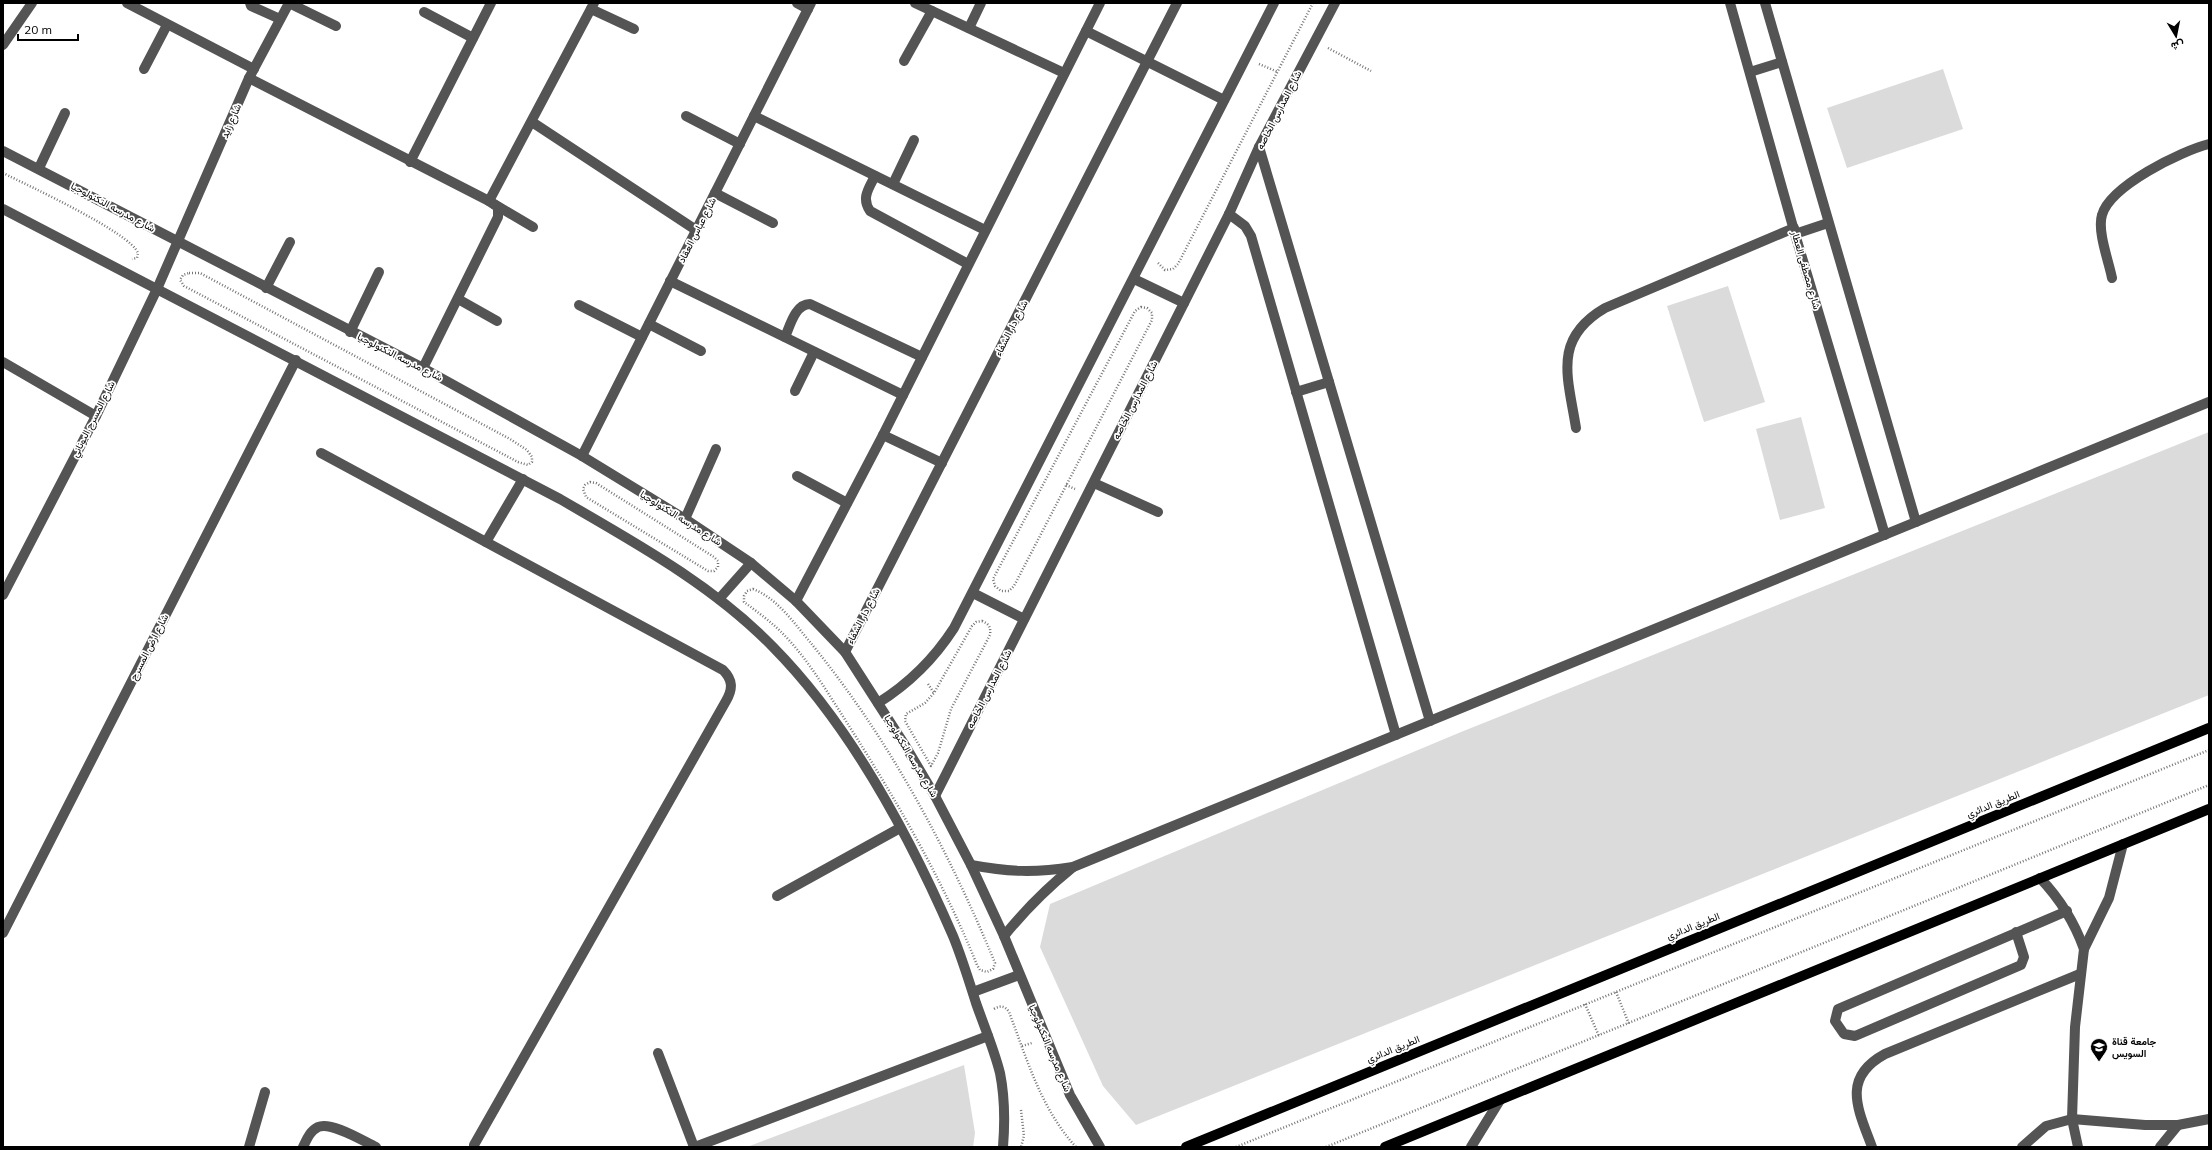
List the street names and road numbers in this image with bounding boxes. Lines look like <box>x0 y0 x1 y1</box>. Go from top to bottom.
street label: شارع المدارس الخاصه <box>1254 68 1304 152</box>
street label: شارع زايد <box>218 102 244 140</box>
street label: شارع مدرسه التكنولوجيا <box>68 179 158 235</box>
street label: شارع عباس العقاد <box>675 195 719 265</box>
street label: شارع مصطفى العطار <box>1788 228 1823 311</box>
street label: شارع دار الشفاء <box>991 298 1031 358</box>
street label: شارع مدرسه التكنولوجيا <box>355 330 445 384</box>
street label: شارع المدارس الخاصه <box>1110 358 1160 442</box>
street label: شارع المسرح اليوناني <box>68 379 120 460</box>
street label: شارع مدرسه التكنولوجيا <box>638 488 724 548</box>
street label: شارع دار الشفاء <box>843 586 883 646</box>
street label: شارع ارض المسرح <box>127 612 171 682</box>
street label: شارع المدارس الخاصه <box>964 647 1014 731</box>
street label: شارع مدرسه التكنولوجيا <box>881 712 941 800</box>
street label: الطريق الدائري <box>1965 787 2022 822</box>
street label: الطريق الدائري <box>1665 909 1722 944</box>
street label: شارع مدرسه التكنولوجيا <box>1026 1002 1074 1094</box>
street label: الطريق الدائري <box>1365 1032 1422 1067</box>

